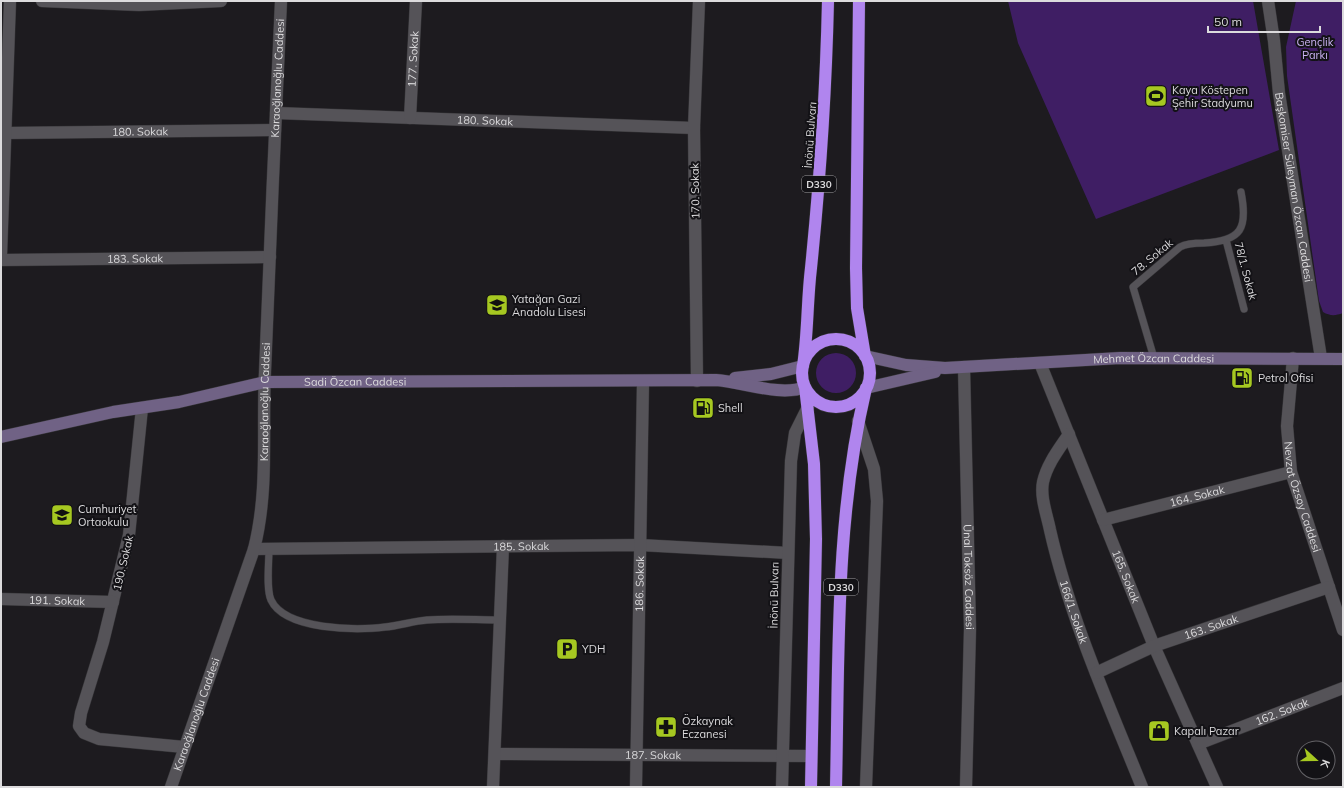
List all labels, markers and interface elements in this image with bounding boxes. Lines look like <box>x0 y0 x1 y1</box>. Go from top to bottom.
scale bar <box>1208 8 1320 34</box>
text: 50 m <box>1214 14 1242 29</box>
street label: Karaoğlanoğlu Caddesi <box>268 18 287 138</box>
street label: 177. Sokak <box>405 30 421 88</box>
park label: Gençlik Parkı <box>1297 35 1334 62</box>
sports icon: Kaya Köstepen Şehir Stadyumu <box>1143 83 1169 109</box>
place label: Kaya Köstepen Şehir Stadyumu <box>1172 83 1253 110</box>
street label: Başkomiser Süleyman Özcan Caddesi <box>1272 91 1316 283</box>
street label: İnönü Bulvarı <box>801 101 819 169</box>
street label: 180. Sokak <box>456 112 514 129</box>
street label: 180. Sokak <box>112 124 169 139</box>
street label: 170. Sokak <box>688 162 702 219</box>
road number: D330 <box>802 176 836 192</box>
street label: 78. Sokak <box>1129 235 1176 278</box>
street label: 78/1. Sokak <box>1232 241 1261 302</box>
street label: 183. Sokak <box>107 251 164 266</box>
school or university icon: Yatağan Gazi Anadolu Lisesi <box>484 292 510 318</box>
place label: Yatağan Gazi Anadolu Lisesi <box>511 292 586 319</box>
street label: Karaoğlanoğlu Caddesi <box>257 342 273 461</box>
street label: Mehmet Özcan Caddesi <box>1093 351 1214 367</box>
fuel station icon: Petrol Ofisi <box>1229 365 1255 391</box>
place label: Petrol Ofisi <box>1258 371 1313 385</box>
street label: Sadi Özcan Caddesi <box>304 374 406 389</box>
fuel station icon: Shell <box>690 395 716 421</box>
place label: Shell <box>718 401 743 415</box>
street label: Nevzat Özsoy Caddesi <box>1281 441 1324 554</box>
street label: 164. Sokak <box>1168 482 1226 510</box>
school or university icon: Cumhuriyet Ortaokulu <box>49 502 75 528</box>
place label: Cumhuriyet Ortaokulu <box>78 502 137 529</box>
street label: Ünal Toksöz Caddesi <box>961 524 977 630</box>
street label: 190. Sokak <box>110 534 136 592</box>
street label: 185. Sokak <box>493 539 550 554</box>
street label: 165. Sokak <box>1109 548 1143 605</box>
street label: 186. Sokak <box>632 555 647 612</box>
street label: İnönü Bulvarı <box>766 562 782 628</box>
street label: 166/1. Sokak <box>1057 578 1091 646</box>
road number: D330 <box>824 579 858 595</box>
street label: 191. Sokak <box>29 593 86 608</box>
street label: 163. Sokak <box>1182 611 1240 642</box>
parking icon: YDH <box>554 636 580 662</box>
place label: YDH <box>581 642 605 656</box>
street label: Karaoğlanoğlu Caddesi <box>170 656 223 773</box>
street label: 162. Sokak <box>1253 695 1311 728</box>
pharmacy icon: Özkaynak Eczanesi <box>653 714 679 740</box>
place label: Özkaynak Eczanesi <box>682 714 733 741</box>
shop icon: Kapalı Pazar <box>1146 718 1172 744</box>
place label: Kapalı Pazar <box>1174 724 1239 738</box>
north arrow <box>1296 740 1336 780</box>
street label: 187. Sokak <box>625 748 682 762</box>
text: K <box>1317 758 1333 770</box>

